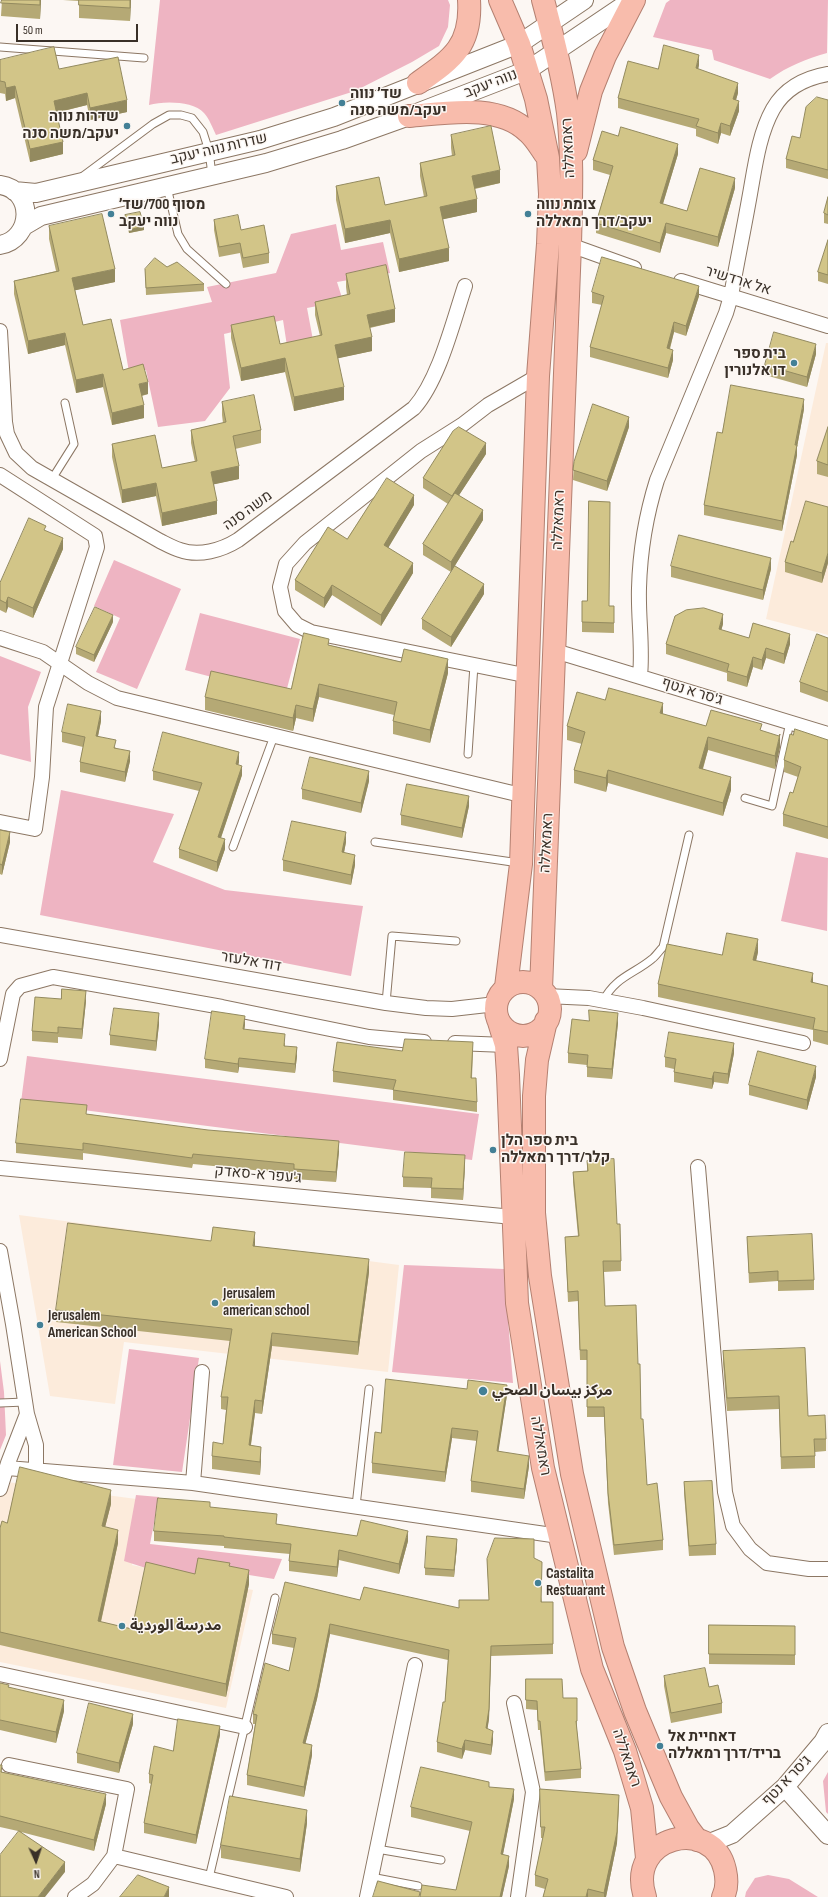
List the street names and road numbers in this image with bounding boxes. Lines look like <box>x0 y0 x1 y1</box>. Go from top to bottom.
street label: נווה יעקב <box>462 66 520 102</box>
street label: ראמאללה <box>558 117 580 179</box>
street label: שדרות נווה יעקב <box>169 129 269 169</box>
street label: אל ארדשיר <box>703 262 773 300</box>
street label: משה סנה <box>220 487 276 535</box>
street label: ראמאללה <box>549 490 569 550</box>
street label: ג'סר א נטף <box>659 674 725 710</box>
street label: ראמאללה <box>536 812 558 874</box>
street label: דוד אלעזר <box>219 948 283 976</box>
street label: ג'עפר א-סאדק <box>214 1162 302 1188</box>
street label: ראמאללה <box>526 1415 554 1477</box>
street label: ראמאללה <box>608 1727 644 1789</box>
street label: ג'סר א נטף <box>759 1752 815 1810</box>

